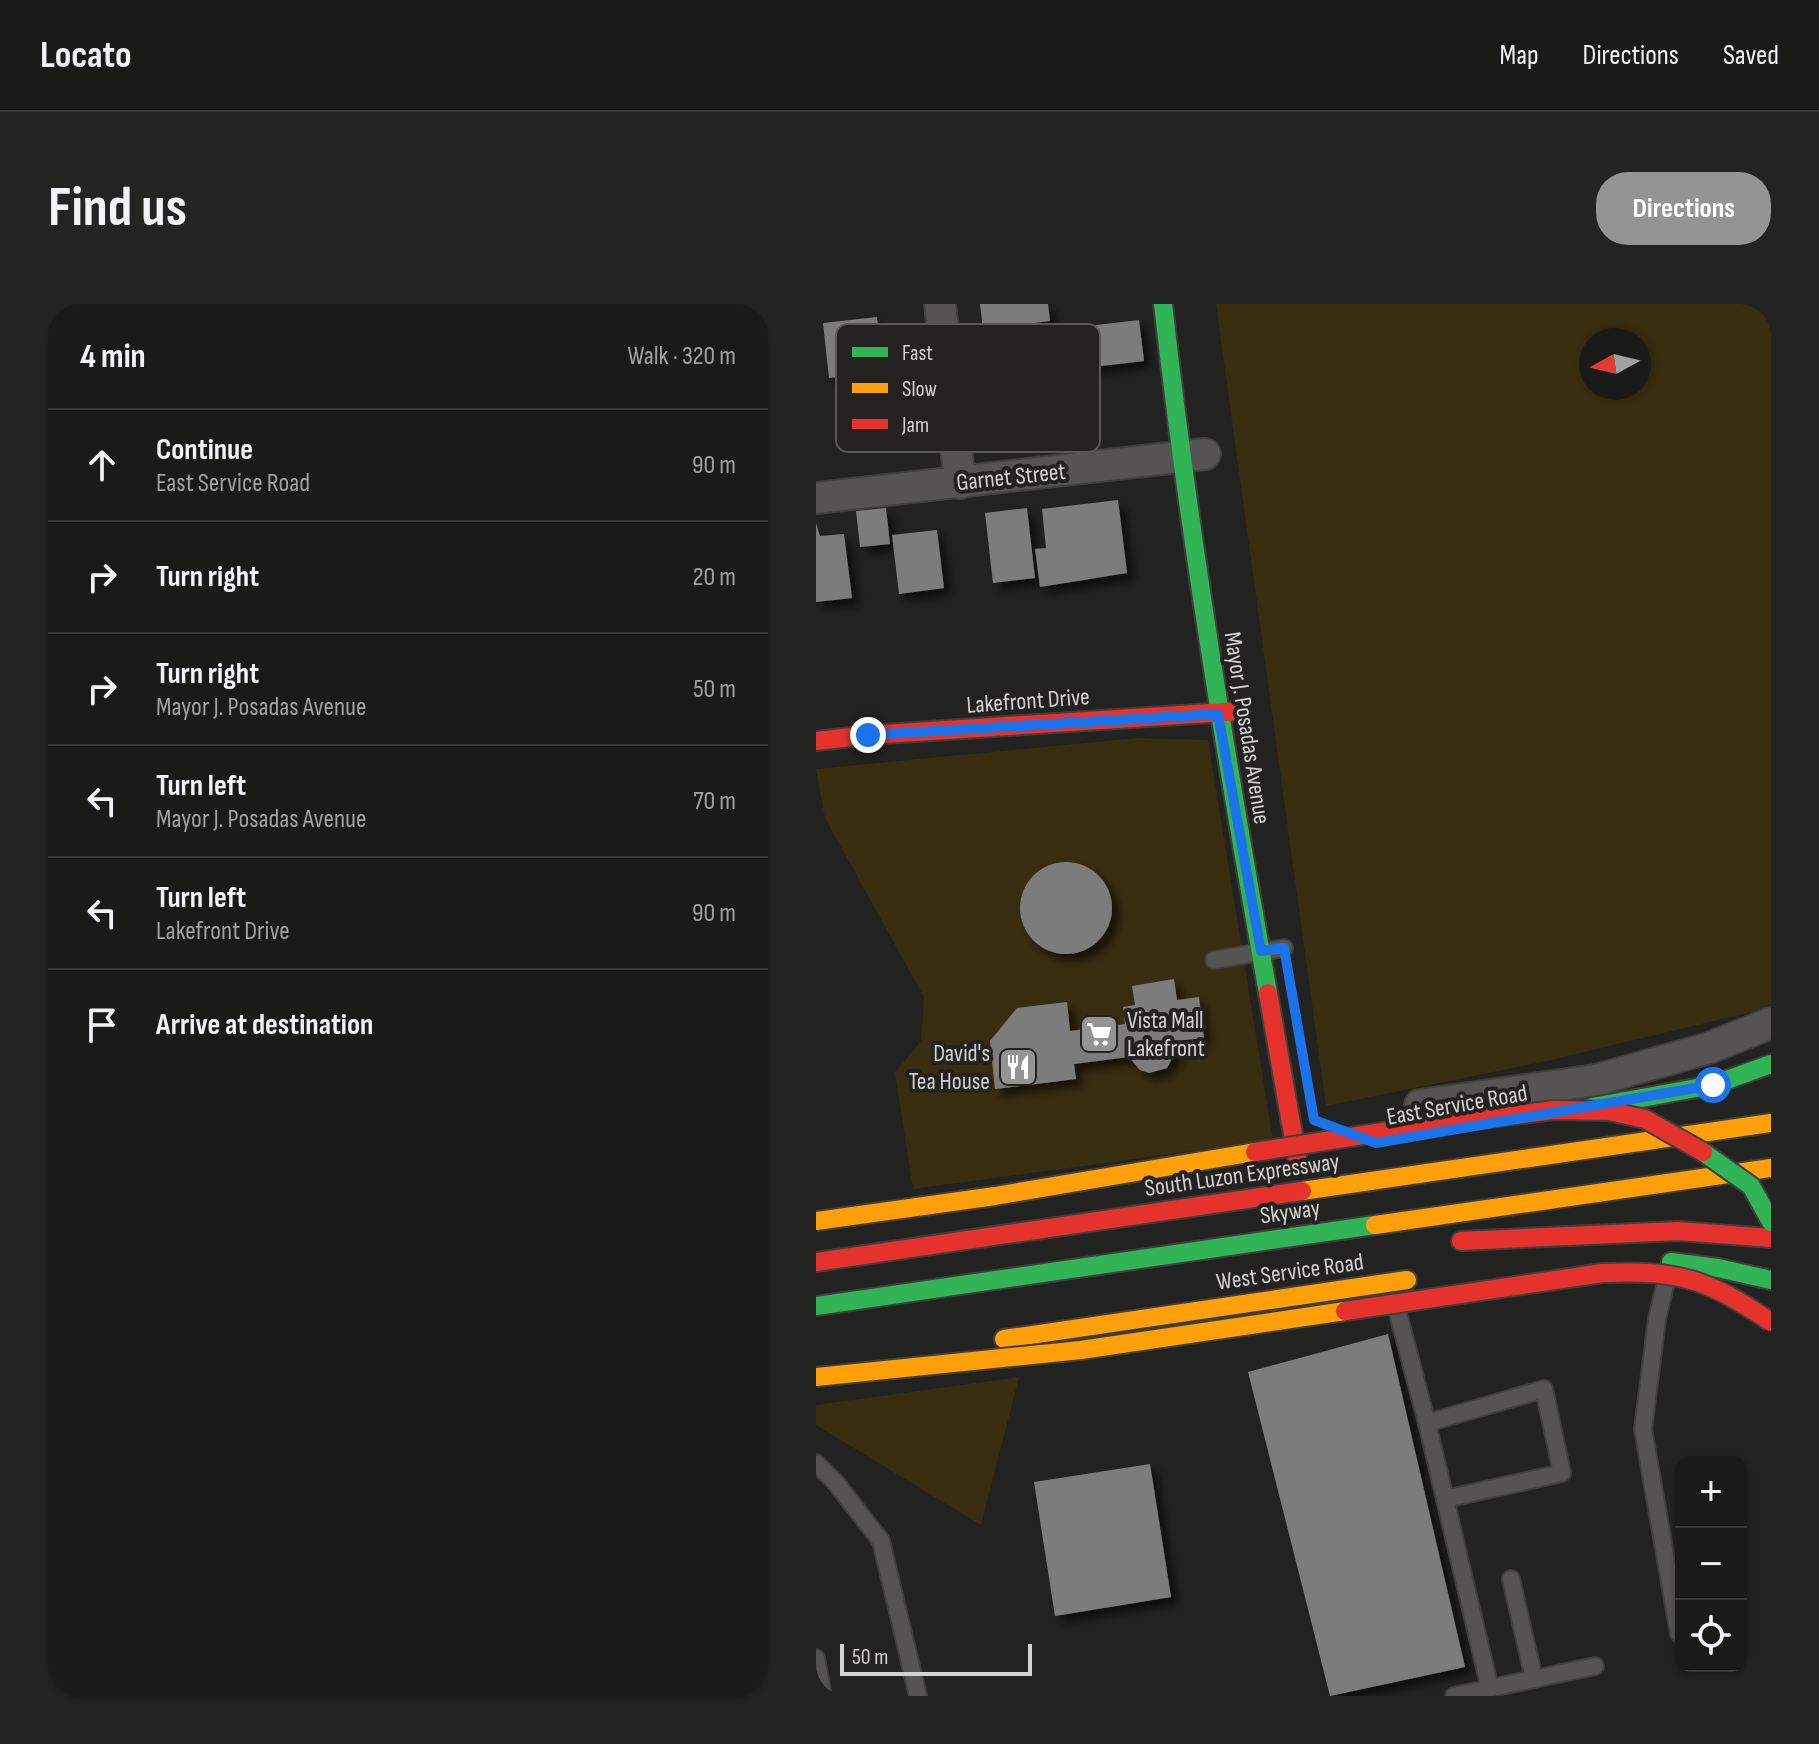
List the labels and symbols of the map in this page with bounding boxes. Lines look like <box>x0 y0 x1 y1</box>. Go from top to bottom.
legend <box>836 324 1100 452</box>
north arrow <box>1579 328 1651 400</box>
text: Fast <box>902 340 933 367</box>
text: Slow <box>902 376 937 403</box>
text: Jam <box>901 412 929 439</box>
street label: Garnet Street <box>955 457 1067 497</box>
street label: Mayor J. Posadas Avenue <box>1217 630 1277 826</box>
street label: Lakefront Drive <box>965 682 1091 720</box>
route end <box>850 717 886 753</box>
place label: Vista Mall Lakefront <box>1127 1006 1205 1063</box>
supermarket icon: Vista Mall Lakefront <box>1078 1013 1120 1055</box>
place label: David's Tea House <box>909 1039 990 1096</box>
restaurant icon: David's Tea House <box>997 1046 1039 1088</box>
route start <box>1695 1067 1731 1103</box>
street label: East Service Road <box>1384 1078 1530 1132</box>
street label: South Luzon Expressway <box>1143 1147 1341 1203</box>
street label: Skyway <box>1258 1193 1322 1231</box>
street label: West Service Road <box>1215 1247 1365 1297</box>
scale bar <box>840 1640 1032 1676</box>

